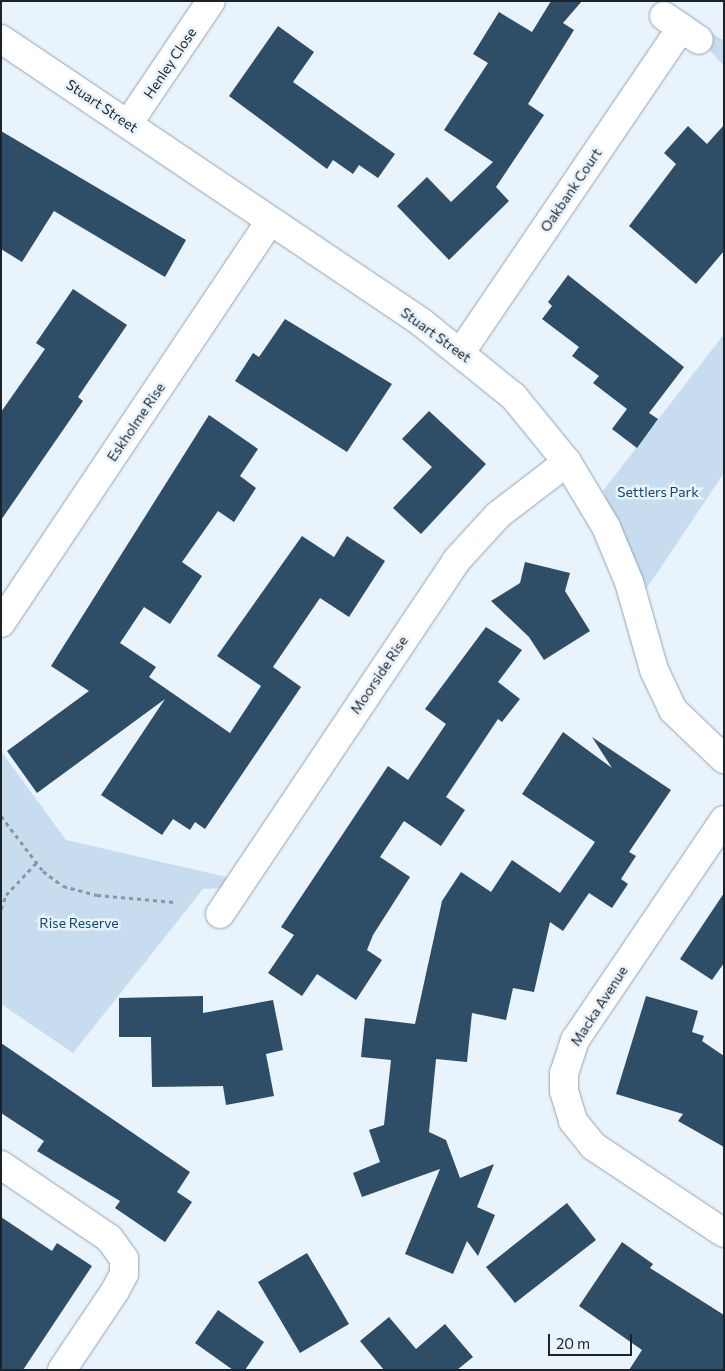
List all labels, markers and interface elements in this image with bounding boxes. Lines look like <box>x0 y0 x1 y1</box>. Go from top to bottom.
street label: Henley Close <box>140 24 200 102</box>
street label: Stuart Street <box>63 76 141 136</box>
street label: Oakbank Court <box>537 145 605 235</box>
street label: Stuart Street <box>398 304 474 366</box>
street label: Eskholme Rise <box>104 380 168 464</box>
park label: Settlers Park <box>617 484 699 500</box>
street label: Moorside Rise <box>347 633 411 717</box>
park label: Rise Reserve <box>39 915 119 931</box>
street label: Macka Avenue <box>567 963 631 1049</box>
scale bar <box>550 1324 634 1356</box>
text: 20 m <box>556 1334 590 1352</box>

